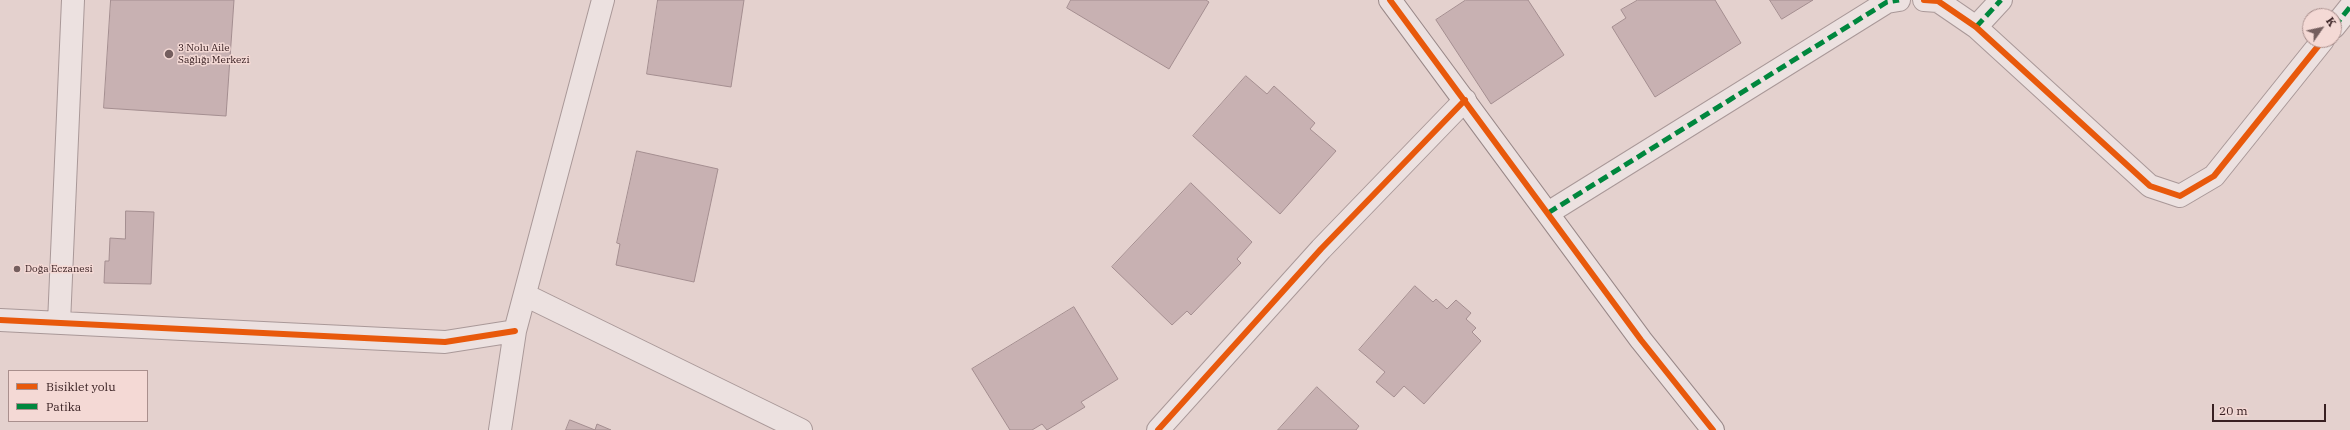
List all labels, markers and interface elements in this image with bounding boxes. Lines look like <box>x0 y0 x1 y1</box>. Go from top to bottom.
north arrow <box>2302 8 2342 48</box>
text: K <box>2323 14 2339 29</box>
place label: 3 Nolu Aile Sağlığı Merkezi <box>178 42 250 66</box>
marker: 3 Nolu Aile Sağlığı Merkezi <box>163 48 175 60</box>
place label: Doğa Eczanesi <box>25 263 93 275</box>
marker: Doğa Eczanesi <box>12 264 22 274</box>
legend <box>8 370 148 422</box>
text: Bisiklet yolu <box>46 379 116 394</box>
scale bar <box>2214 396 2328 422</box>
text: Patika <box>46 399 81 414</box>
text: 20 m <box>2219 403 2248 418</box>

